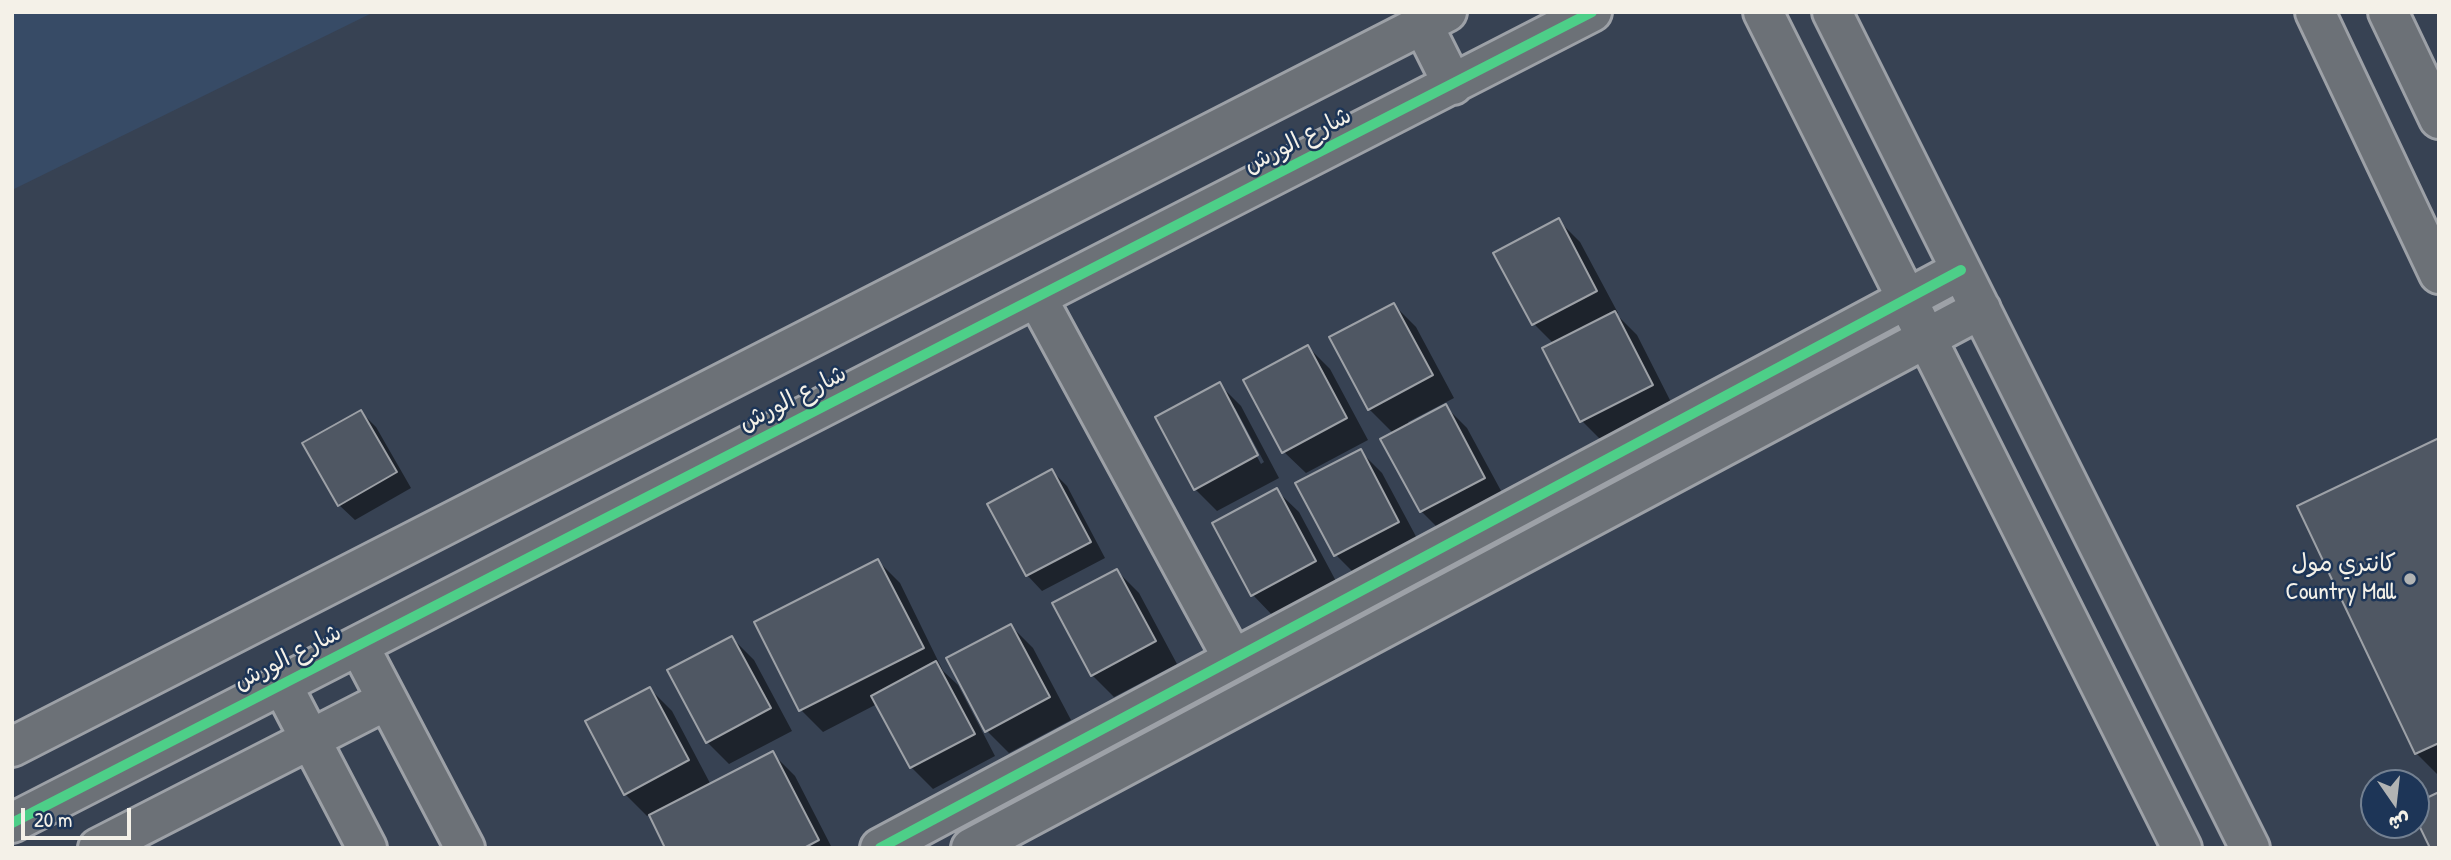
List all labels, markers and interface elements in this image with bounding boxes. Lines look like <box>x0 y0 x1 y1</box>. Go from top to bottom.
street label: شارع الورش <box>1239 102 1357 180</box>
street label: شارع الورش <box>734 360 852 438</box>
place label: كانتري مول Country Mall <box>2286 551 2396 607</box>
marker: كانتري مول Country Mall <box>2402 571 2418 587</box>
street label: شارع الورش <box>229 619 347 697</box>
north arrow <box>2360 769 2430 839</box>
scale bar <box>24 794 135 838</box>
text: 20 m <box>34 805 72 834</box>
text: ش <box>2386 807 2413 838</box>

